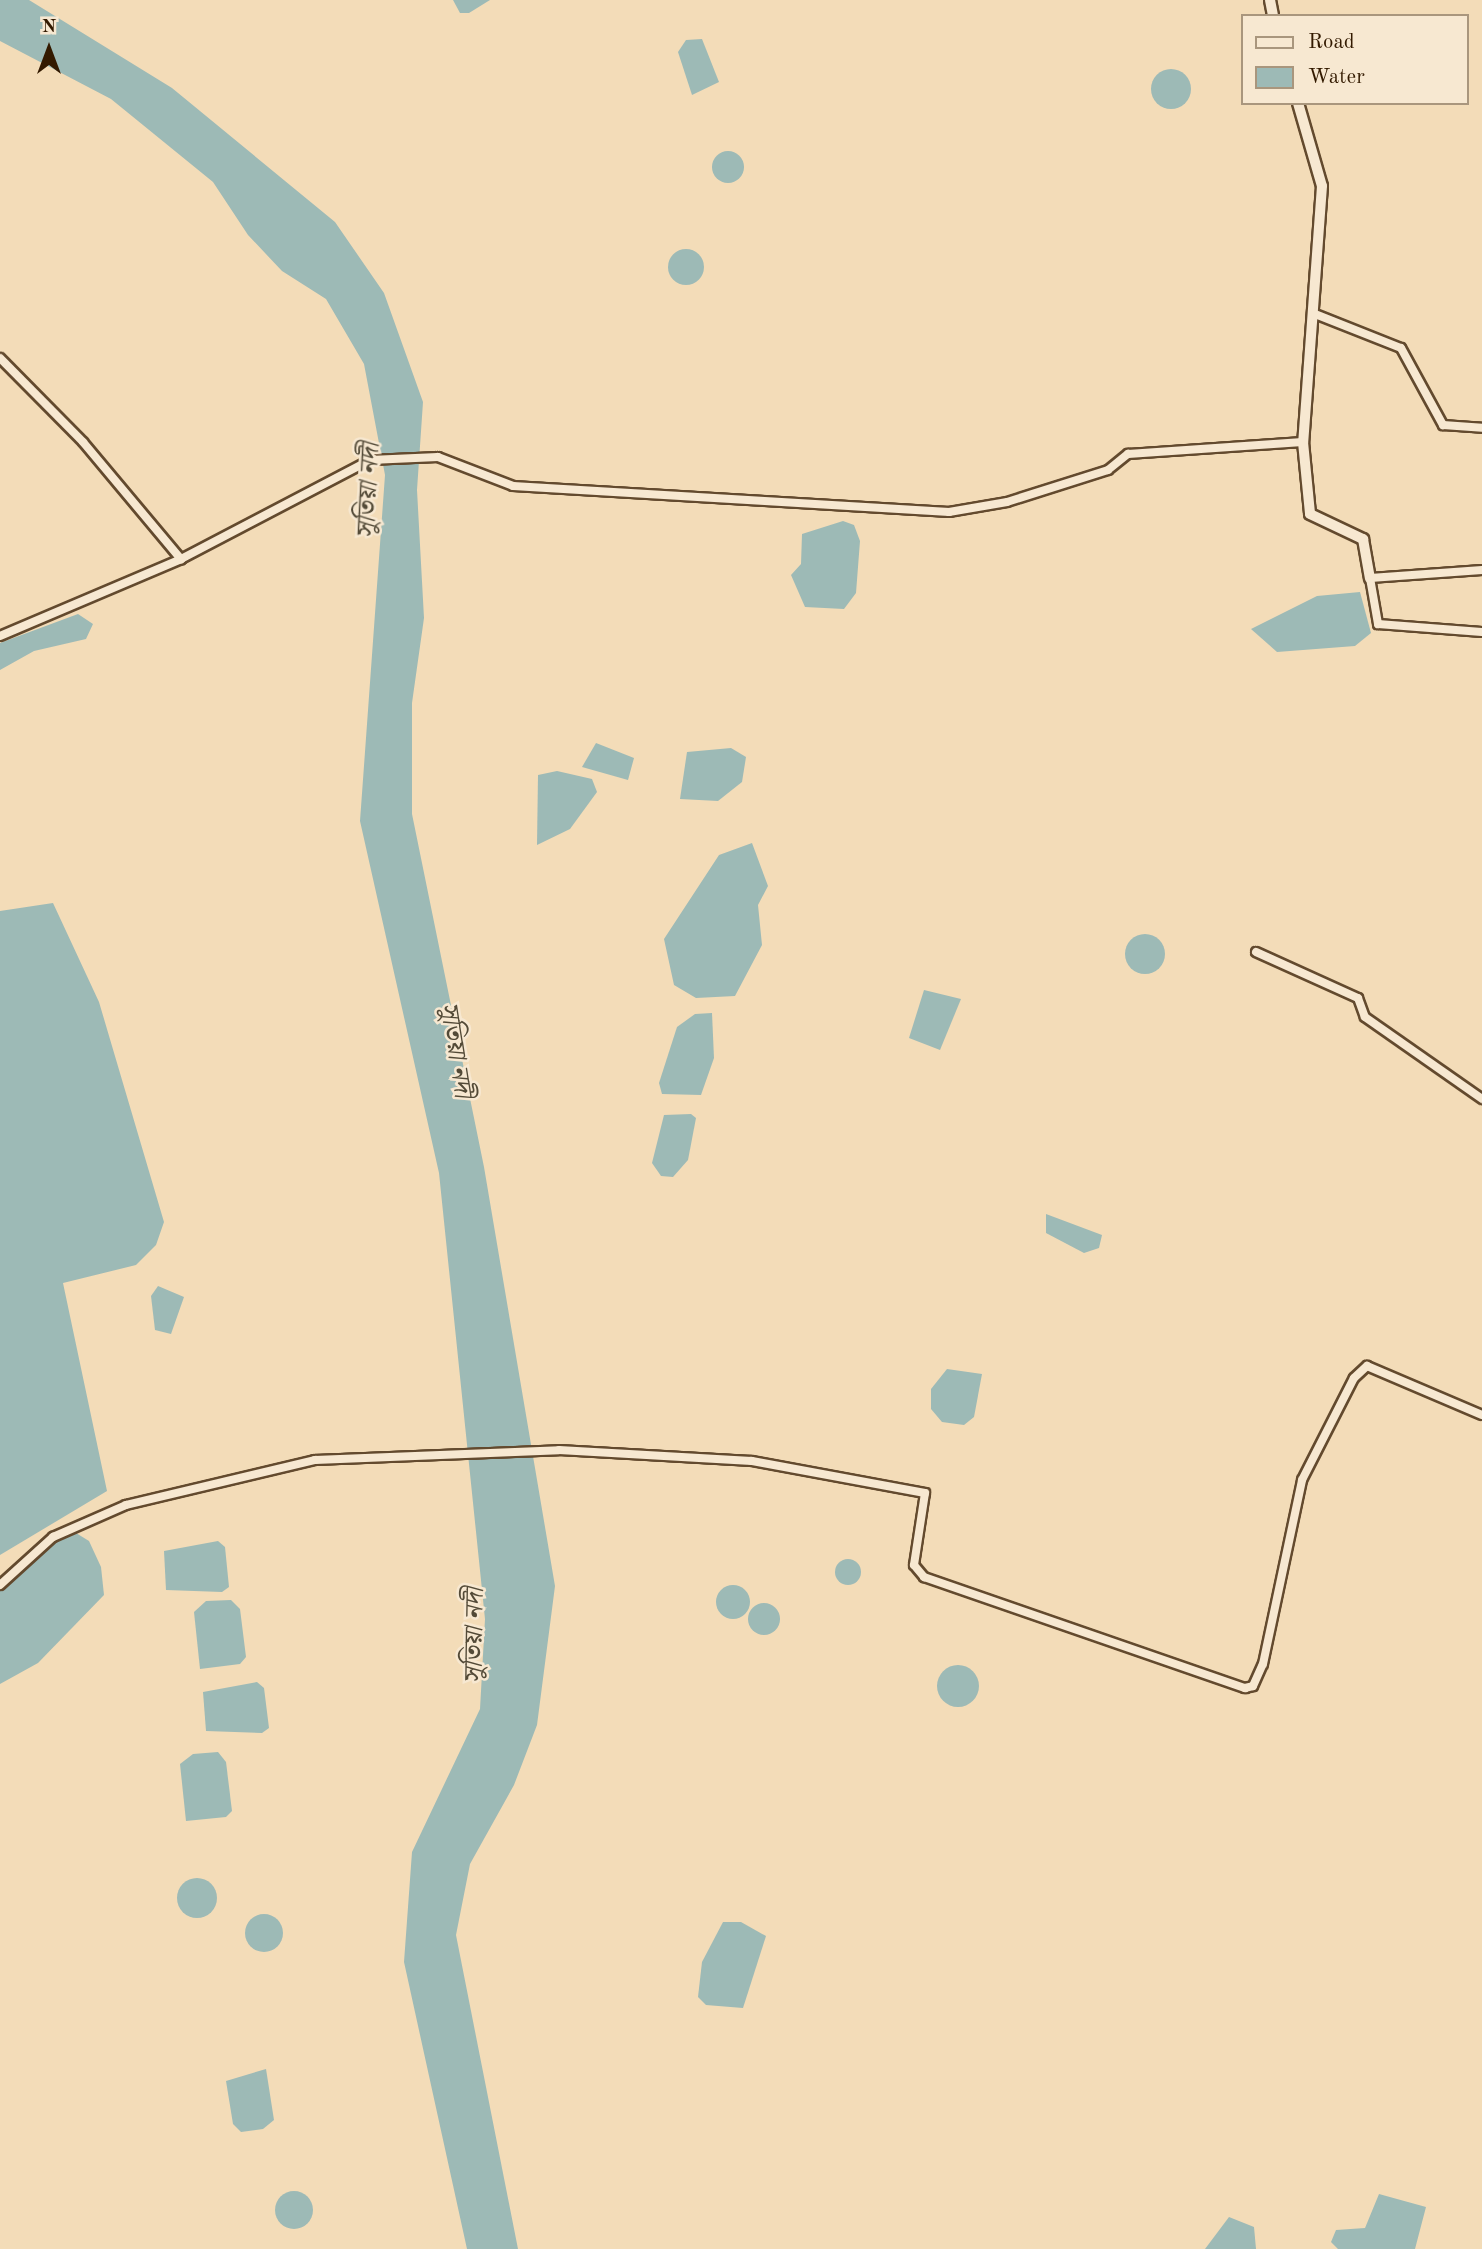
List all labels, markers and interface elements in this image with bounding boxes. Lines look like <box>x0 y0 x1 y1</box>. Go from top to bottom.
north arrow <box>14 14 84 84</box>
legend <box>1240 14 1468 105</box>
text: N <box>42 18 56 37</box>
text: Road <box>1308 32 1355 53</box>
text: Water <box>1308 67 1365 88</box>
water label: সুতিয়া নদী <box>352 442 388 540</box>
water label: সুতিয়া নদী <box>431 1000 477 1100</box>
water label: সুতিয়া নদী <box>460 1588 492 1684</box>

